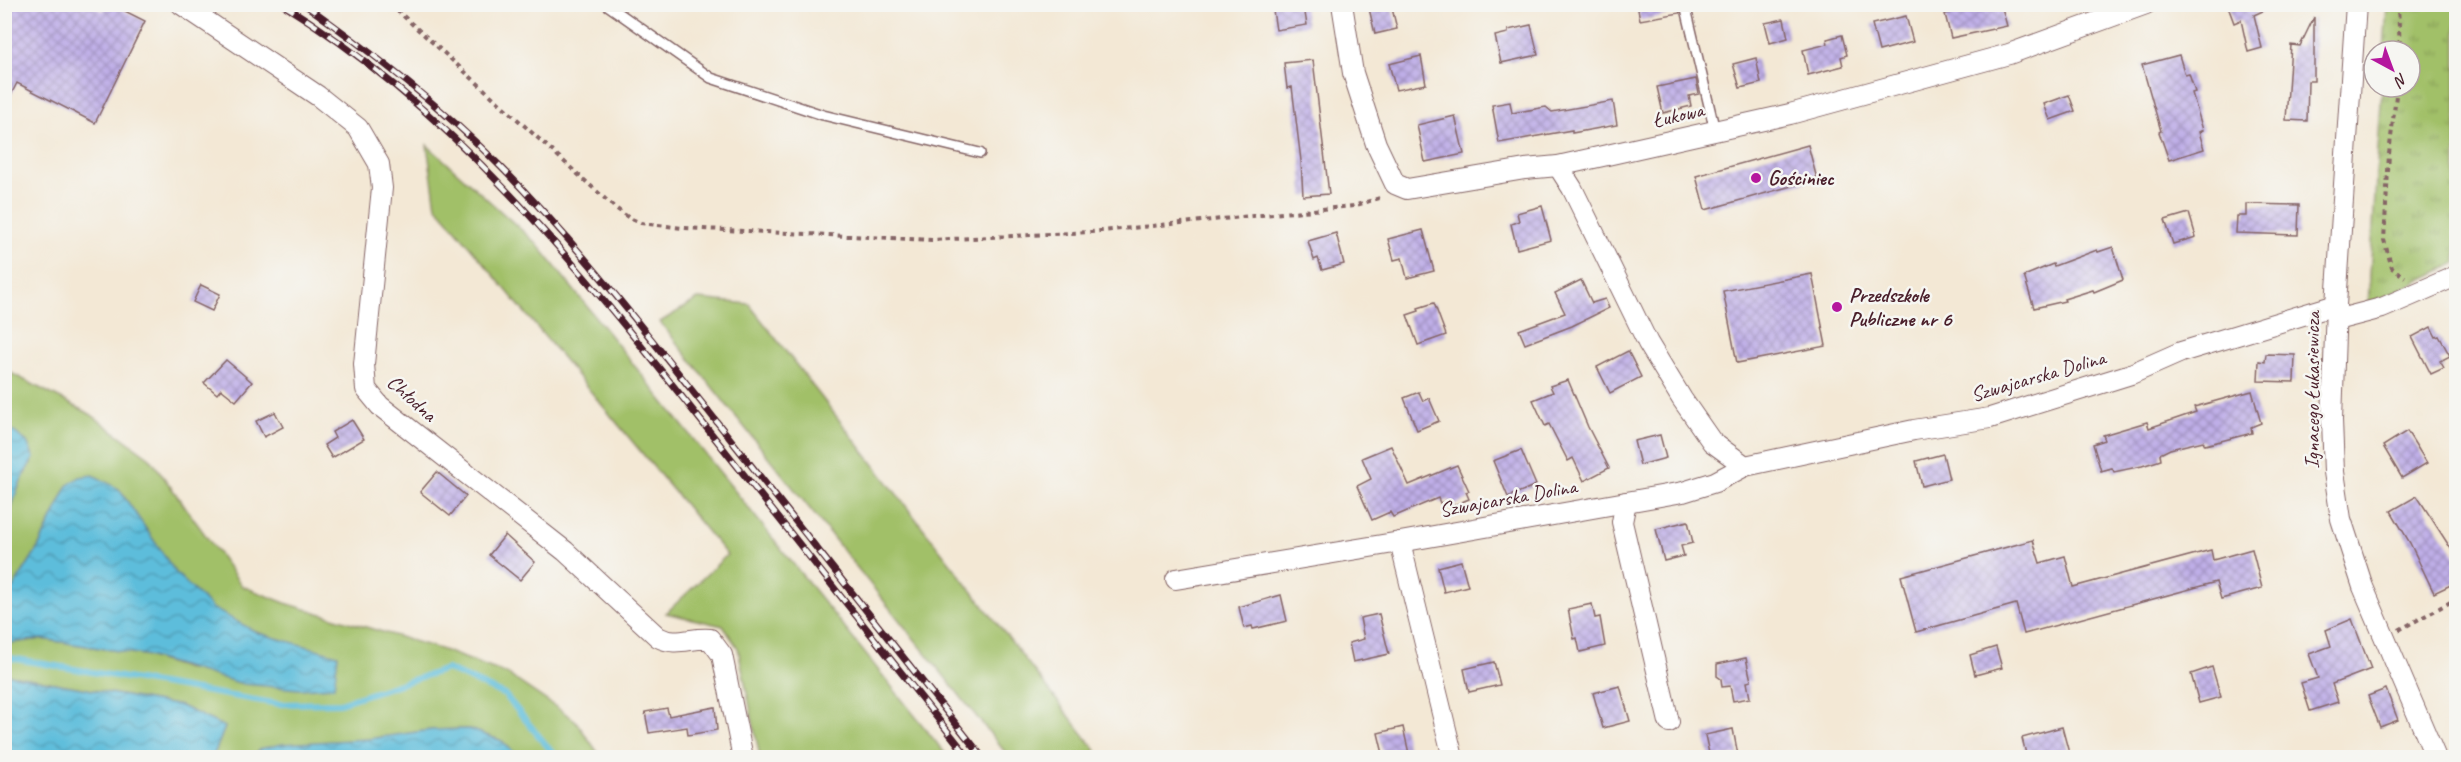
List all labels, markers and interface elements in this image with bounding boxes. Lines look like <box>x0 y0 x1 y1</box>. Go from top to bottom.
north arrow <box>2362 39 2422 99</box>
text: N <box>2389 69 2411 92</box>
street label: Łukowa <box>1650 96 1708 133</box>
place label: Gościniec <box>1768 165 1835 191</box>
marker: Gościniec <box>1749 171 1763 185</box>
place label: Przedszkole Publiczne nr 6 <box>1849 282 1954 332</box>
marker: Przedszkole Publiczne nr 6 <box>1830 300 1844 314</box>
street label: Ignacego Łukasiewicza <box>2299 309 2325 469</box>
street label: Szwajcarska Dolina <box>1968 344 2111 408</box>
street label: Chłodna <box>382 369 443 428</box>
street label: Szwajcarska Dolina <box>1437 473 1581 523</box>

